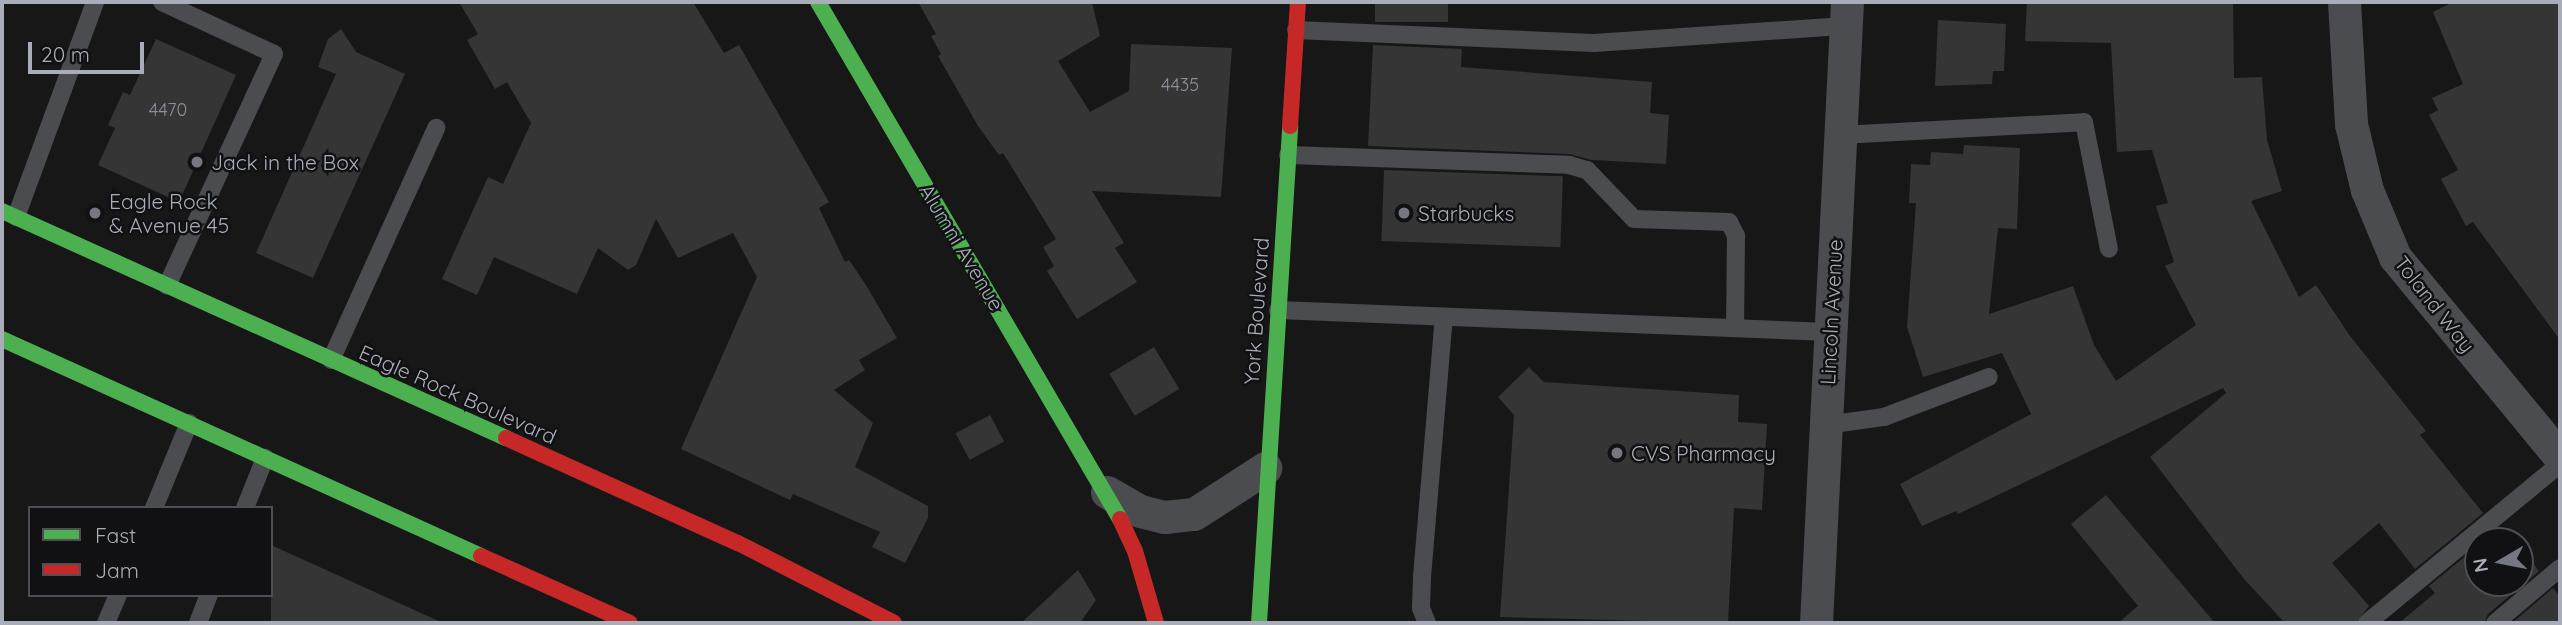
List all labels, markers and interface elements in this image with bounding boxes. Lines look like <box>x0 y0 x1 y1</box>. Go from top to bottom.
scale bar <box>32 28 147 72</box>
text: 20 m <box>41 41 90 67</box>
house number: 4435 <box>1161 74 1199 96</box>
house number: 4470 <box>149 99 187 121</box>
place label: Jack in the Box <box>211 149 359 175</box>
marker: Jack in the Box <box>189 154 205 170</box>
street label: Alumni Avenue <box>914 179 1010 315</box>
place label: Eagle Rock & Avenue 45 <box>109 188 229 238</box>
place label: Starbucks <box>1418 200 1514 226</box>
marker: Eagle Rock & Avenue 45 <box>87 205 103 221</box>
marker: Starbucks <box>1396 205 1412 221</box>
street label: York Boulevard <box>1238 237 1274 385</box>
street label: Lincoln Avenue <box>1815 238 1847 386</box>
street label: Toland Way <box>2389 251 2481 357</box>
street label: Eagle Rock Boulevard <box>355 339 561 449</box>
place label: CVS Pharmacy <box>1631 440 1776 466</box>
marker: CVS Pharmacy <box>1609 445 1625 461</box>
legend <box>28 506 273 597</box>
text: Fast <box>95 522 136 548</box>
north arrow <box>2464 527 2534 597</box>
text: N <box>2467 556 2493 574</box>
text: Jam <box>95 557 139 583</box>

